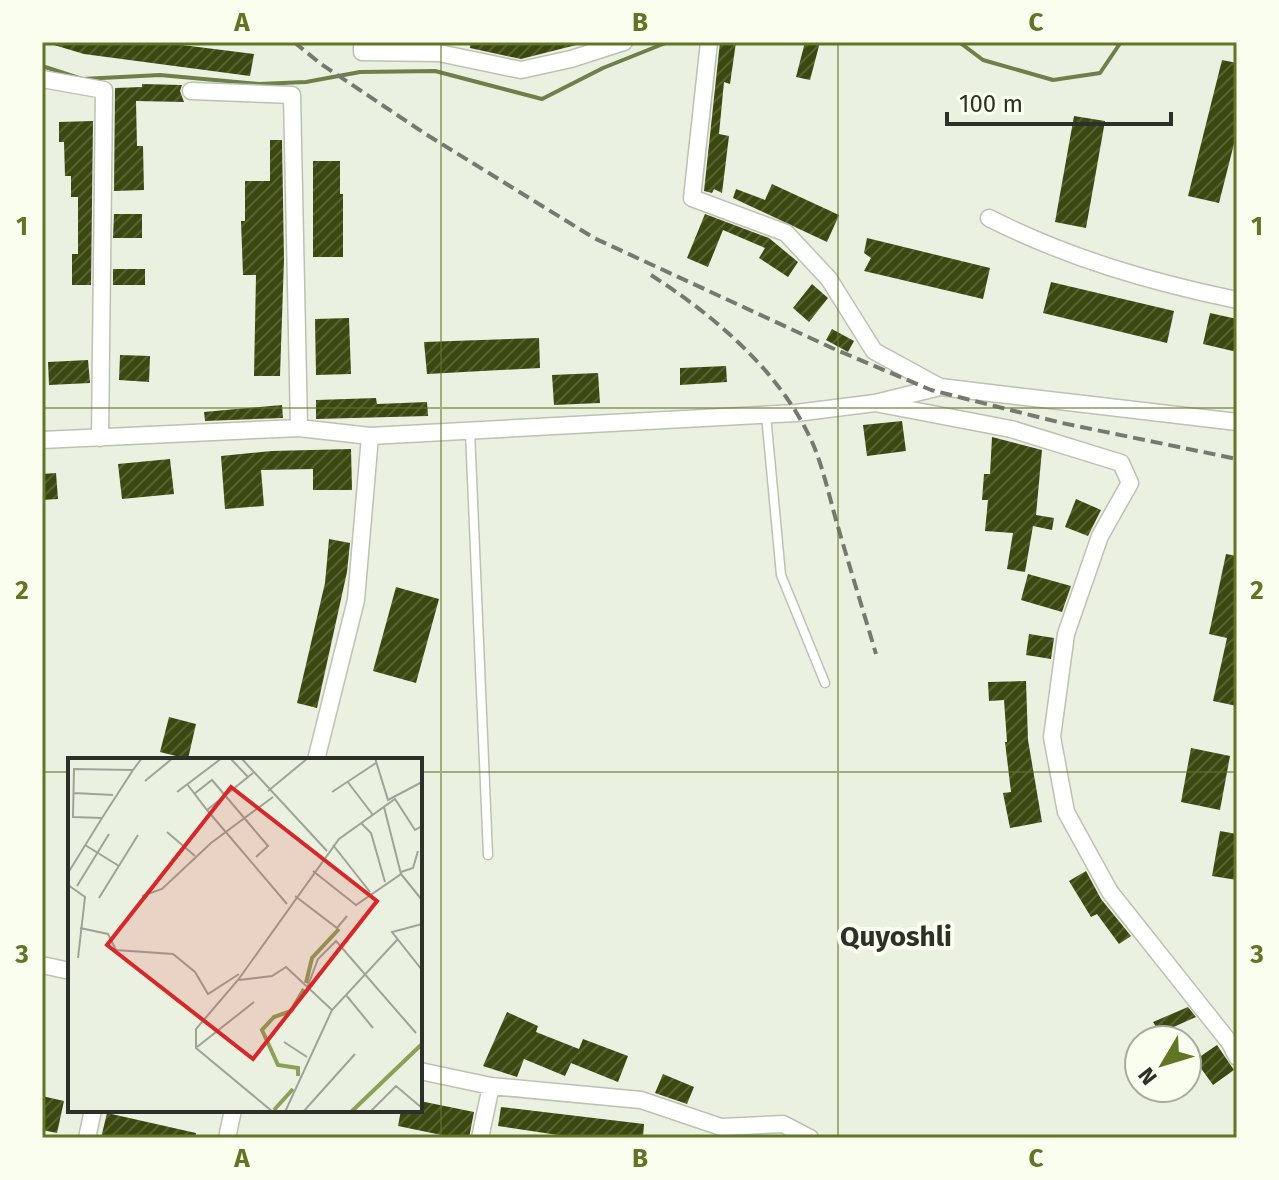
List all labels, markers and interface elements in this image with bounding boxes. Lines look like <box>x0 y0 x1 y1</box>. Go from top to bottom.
text: A <box>233 7 250 38</box>
text: B <box>632 7 648 38</box>
text: C <box>1029 7 1044 38</box>
scale bar <box>947 76 1171 126</box>
text: 100 m <box>959 90 1023 118</box>
text: 1 <box>16 211 28 242</box>
text: 1 <box>1251 211 1263 242</box>
text: 2 <box>15 575 29 606</box>
text: 2 <box>1250 575 1264 606</box>
inset map <box>68 758 422 1112</box>
district label: Quyoshli <box>840 920 952 953</box>
text: 3 <box>14 939 29 970</box>
text: 3 <box>1249 939 1264 970</box>
north arrow <box>1123 1024 1203 1104</box>
text: N <box>1133 1062 1163 1090</box>
text: A <box>233 1143 250 1174</box>
text: B <box>632 1143 648 1174</box>
text: C <box>1029 1143 1044 1174</box>

